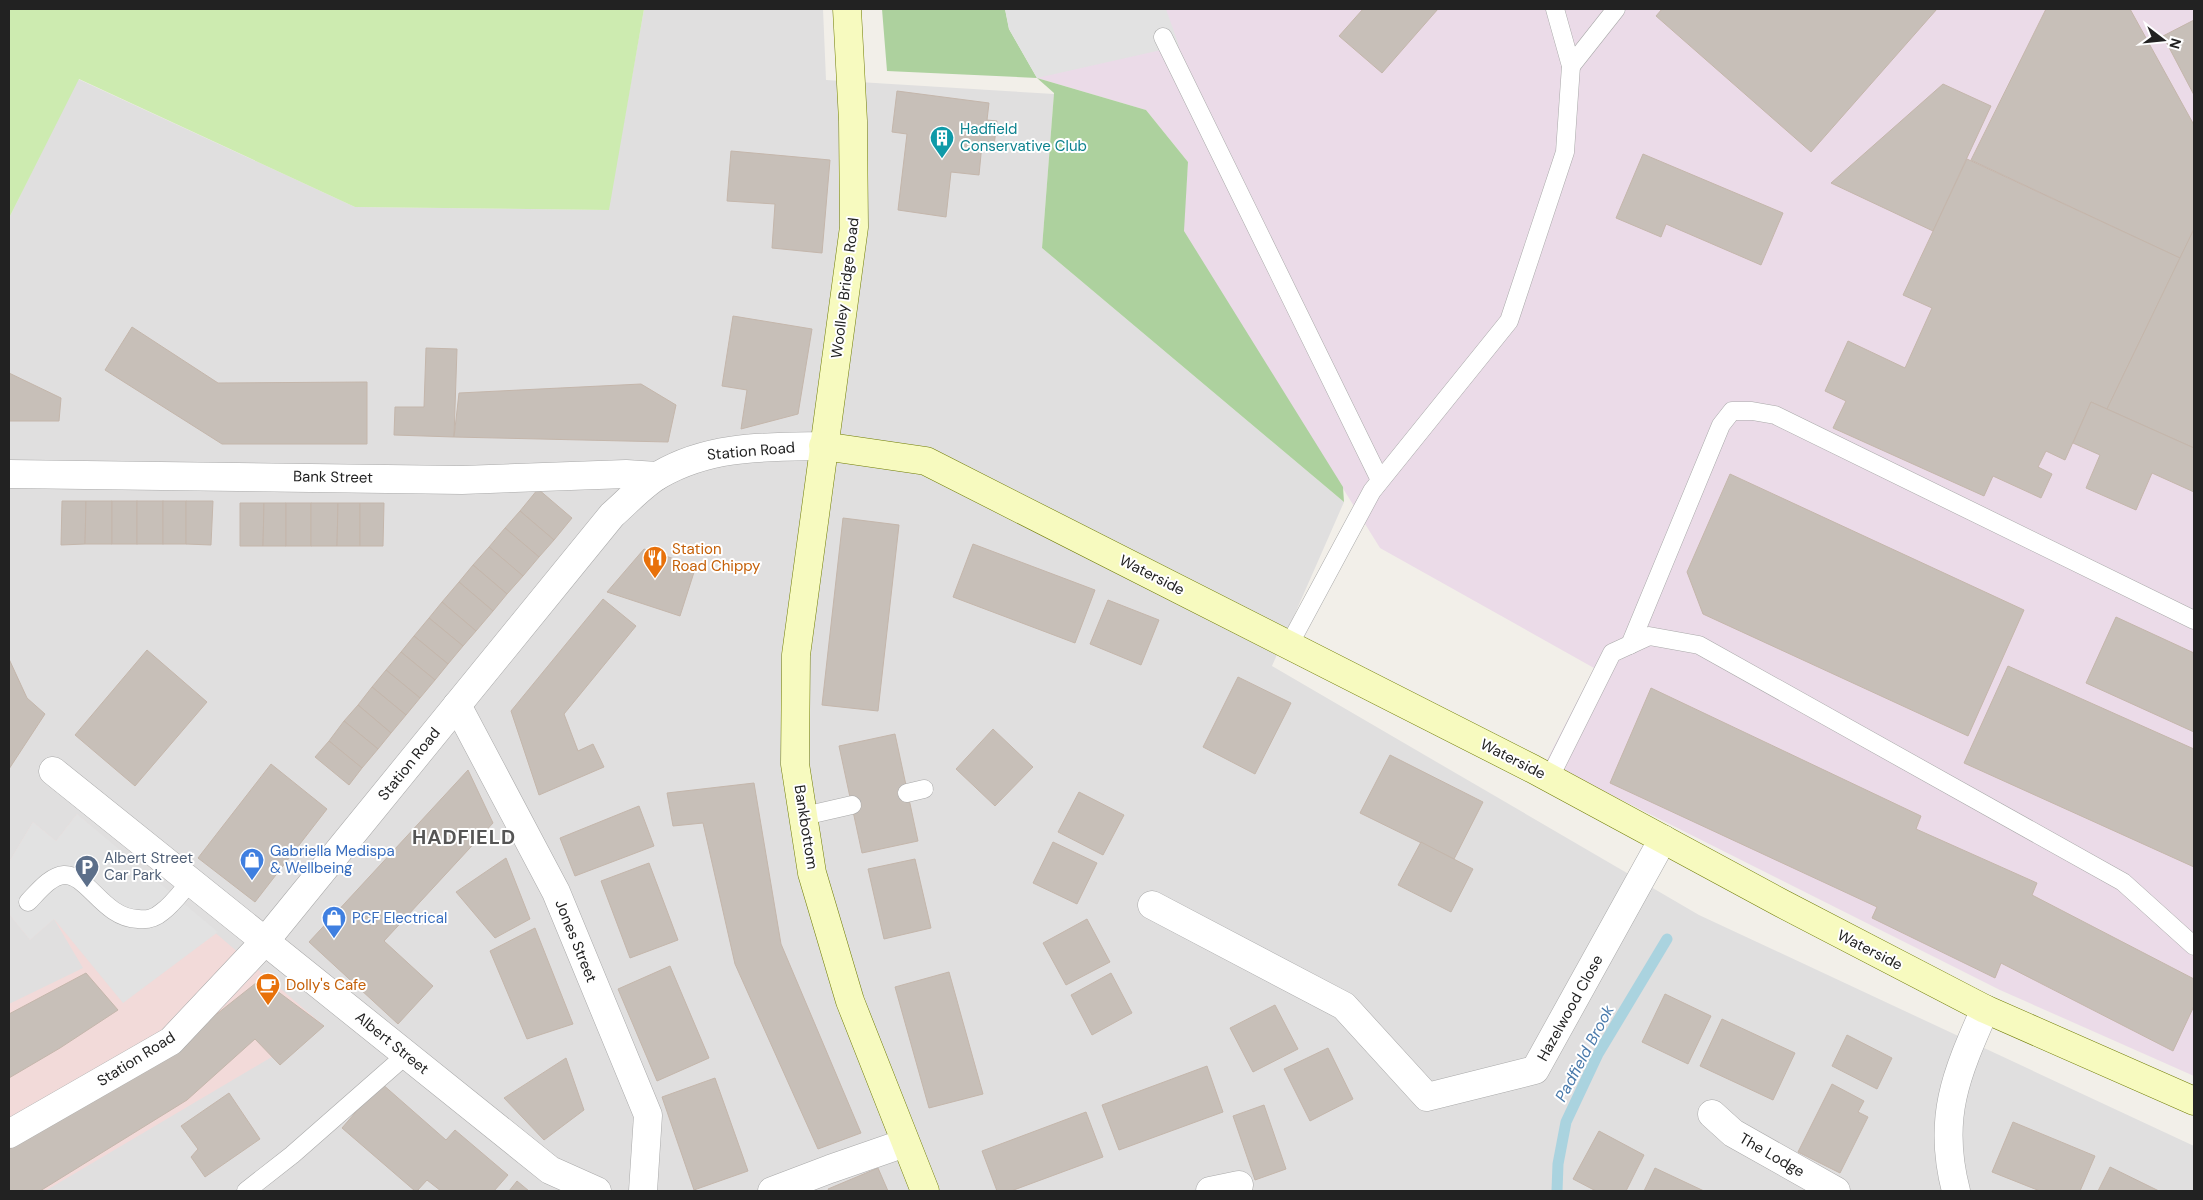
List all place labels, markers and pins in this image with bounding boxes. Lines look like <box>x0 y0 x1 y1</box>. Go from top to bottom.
place label: Hadfield Conservative Club <box>960 119 1087 156</box>
building icon: Hadfield Conservative Club <box>929 125 955 159</box>
place label: Station Road Chippy <box>672 539 761 576</box>
restaurant icon: Station Road Chippy <box>642 545 668 579</box>
place label: Gabriella Medispa & Wellbeing <box>270 841 395 878</box>
shop icon: Gabriella Medispa & Wellbeing <box>239 847 265 881</box>
place label: Albert Street Car Park <box>104 848 193 885</box>
parking icon: Albert Street Car Park <box>74 854 100 888</box>
shop icon: PCF Electrical <box>321 905 347 939</box>
place label: PCF Electrical <box>352 908 447 928</box>
cafe icon: Dolly's Cafe <box>255 972 281 1006</box>
place label: Dolly's Cafe <box>286 975 366 995</box>

